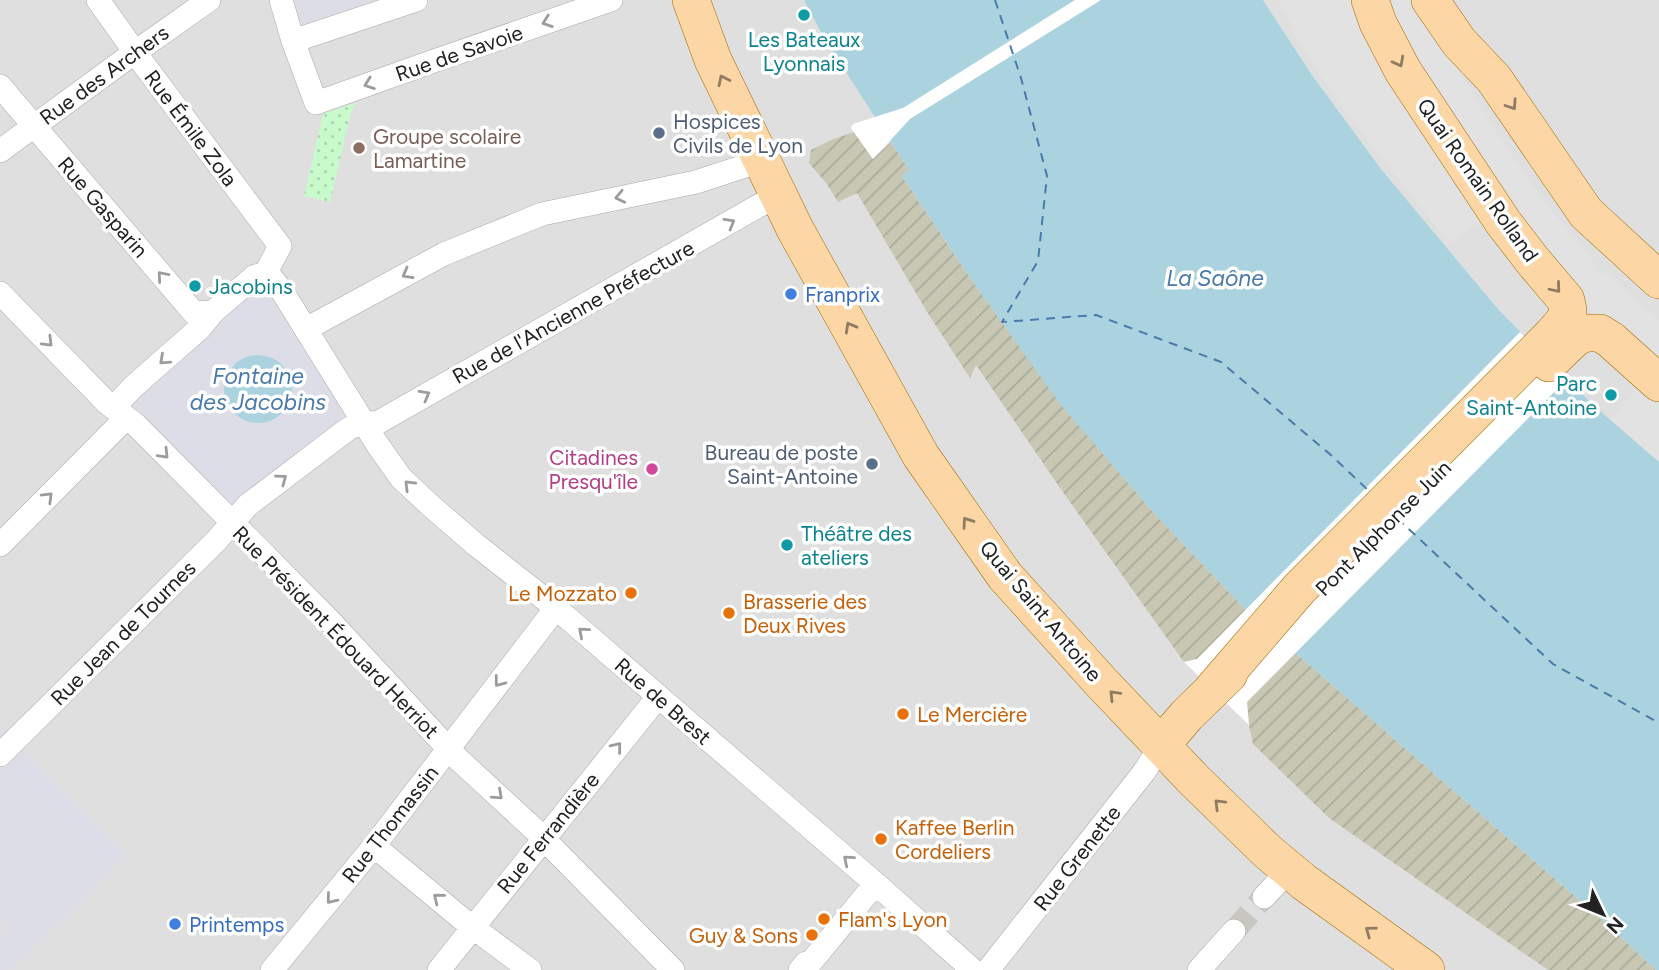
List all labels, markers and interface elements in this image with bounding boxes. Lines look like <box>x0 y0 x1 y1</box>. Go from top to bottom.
marker: Les Bateaux Lyonnais <box>796 7 812 23</box>
one-way arrow <box>541 14 553 28</box>
street label: Rue des Archers <box>35 20 173 130</box>
street label: Rue de Savoie <box>392 20 526 86</box>
place label: Les Bateaux Lyonnais <box>748 27 860 76</box>
one-way arrow <box>1390 55 1404 67</box>
street label: Rue Émile Zola <box>139 65 243 191</box>
one-way arrow <box>717 75 731 87</box>
one-way arrow <box>364 76 376 90</box>
street label: Quai Romain Rolland <box>1412 93 1544 267</box>
one-way arrow <box>1504 97 1517 110</box>
place label: Hospices Civils de Lyon <box>673 109 803 158</box>
place label: Groupe scolaire Lamartine <box>373 124 521 173</box>
marker: Hospices Civils de Lyon <box>651 125 667 141</box>
marker: Groupe scolaire Lamartine <box>351 140 367 156</box>
street label: Rue Gasparin <box>53 152 153 262</box>
one-way arrow <box>614 189 626 204</box>
one-way arrow <box>722 218 735 231</box>
street label: Rue de l'Ancienne Préfecture <box>448 235 698 389</box>
water label: La Saône <box>1166 264 1264 292</box>
one-way arrow <box>402 266 414 279</box>
one-way arrow <box>158 271 170 284</box>
place label: Jacobins <box>209 274 293 299</box>
marker: Jacobins <box>187 278 203 294</box>
one-way arrow <box>1548 280 1560 293</box>
place label: Franprix <box>805 282 880 307</box>
marker: Franprix <box>783 286 799 302</box>
one-way arrow <box>844 322 858 334</box>
one-way arrow <box>39 334 52 347</box>
one-way arrow <box>160 351 173 364</box>
water label: Fontaine des Jacobins <box>190 362 326 416</box>
place label: Parc Saint-Antoine <box>1466 371 1597 420</box>
marker: Parc Saint-Antoine <box>1603 387 1619 403</box>
one-way arrow <box>418 390 430 403</box>
place label: Bureau de poste Saint-Antoine <box>705 440 858 489</box>
place label: Citadines Presqu'île <box>549 445 638 494</box>
one-way arrow <box>155 446 168 459</box>
street label: Pont Alphonse Juin <box>1310 455 1456 601</box>
marker: Bureau de poste Saint-Antoine <box>864 456 880 472</box>
marker: Citadines Presqu'île <box>644 461 660 477</box>
one-way arrow <box>275 474 287 487</box>
one-way arrow <box>404 481 417 494</box>
one-way arrow <box>40 493 52 505</box>
one-way arrow <box>963 517 975 530</box>
street label: Rue Président Édouard Herriot <box>228 521 444 744</box>
place label: Théâtre des ateliers <box>801 521 912 570</box>
street label: Quai Saint Antoine <box>975 535 1107 687</box>
marker: Théâtre des ateliers <box>779 537 795 553</box>
street label: Rue Jean de Tournes <box>45 555 201 711</box>
place label: Le Mozzato <box>508 581 617 606</box>
marker: Le Mozzato <box>623 585 639 601</box>
place label: Brasserie des Deux Rives <box>743 589 867 638</box>
marker: Brasserie des Deux Rives <box>721 605 737 621</box>
one-way arrow <box>578 628 591 640</box>
street label: Rue de Brest <box>610 652 716 750</box>
one-way arrow <box>495 674 508 687</box>
one-way arrow <box>1109 690 1122 703</box>
place label: Le Mercière <box>917 702 1027 727</box>
marker: Le Mercière <box>895 706 911 722</box>
one-way arrow <box>609 743 622 755</box>
street label: Rue Thomassin <box>337 760 443 888</box>
street label: Rue Ferrandière <box>492 768 604 898</box>
one-way arrow <box>490 787 503 800</box>
street label: Rue Grenette <box>1028 800 1126 916</box>
one-way arrow <box>1215 800 1228 813</box>
place label: Kaffee Berlin Cordeliers <box>895 815 1015 864</box>
marker: Kaffee Berlin Cordeliers <box>873 831 889 847</box>
one-way arrow <box>843 856 856 868</box>
north arrow <box>1568 879 1638 949</box>
one-way arrow <box>327 892 340 904</box>
one-way arrow <box>433 894 445 907</box>
place label: Flam's Lyon <box>838 907 947 932</box>
marker: Flam's Lyon <box>816 911 832 927</box>
place label: Printemps <box>189 912 284 937</box>
text: N <box>1602 912 1628 938</box>
marker: Printemps <box>167 916 183 932</box>
place label: Guy & Sons <box>689 923 798 948</box>
one-way arrow <box>1365 926 1378 939</box>
marker: Guy & Sons <box>804 927 820 943</box>

